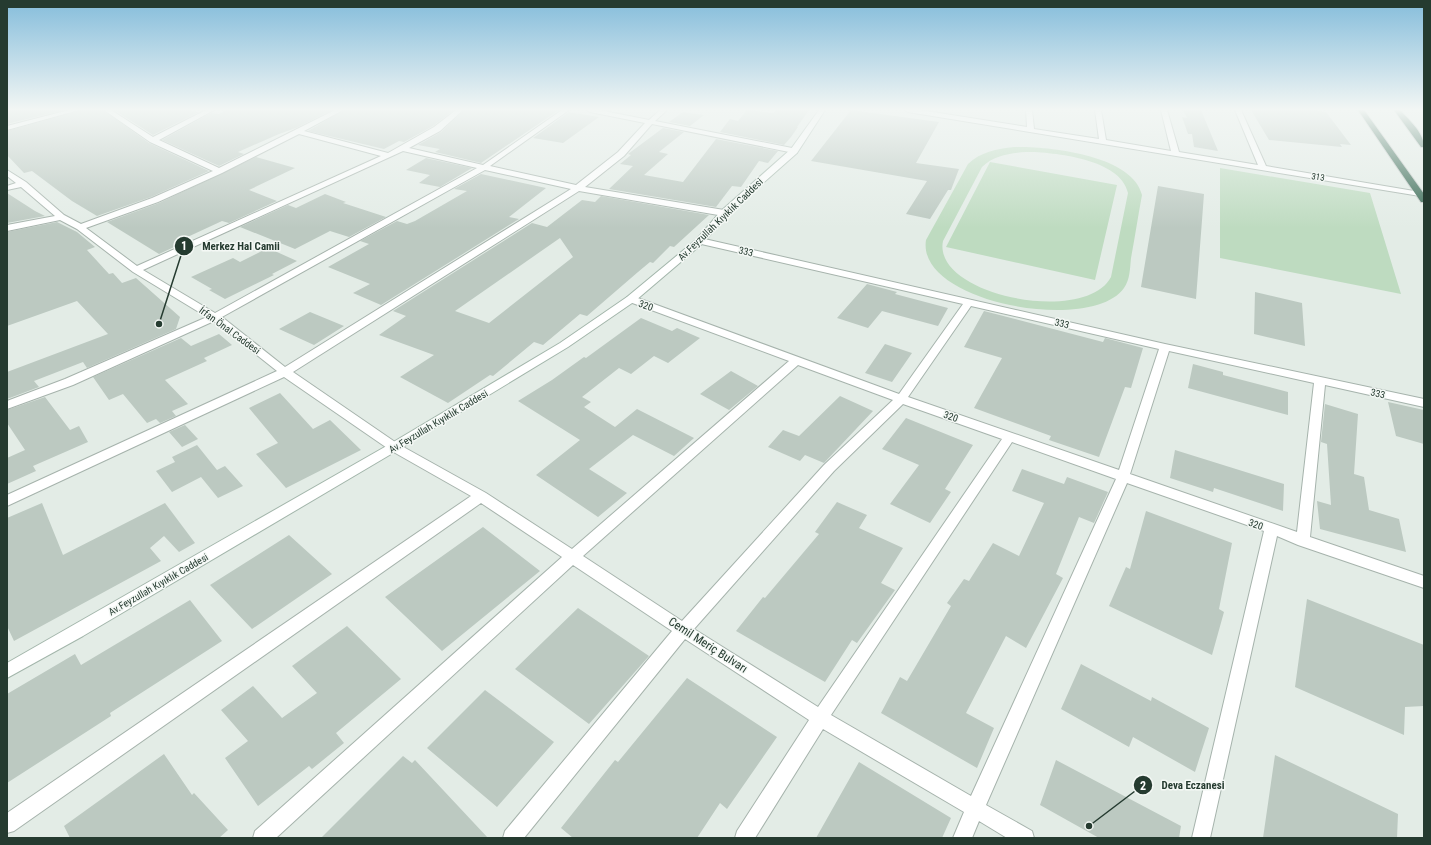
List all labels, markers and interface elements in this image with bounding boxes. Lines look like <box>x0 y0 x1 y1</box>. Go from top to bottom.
street label: 313 <box>1311 171 1325 183</box>
street label: Av.Feyzullah Kıyıklık Caddesi <box>676 176 765 263</box>
callout: Merkez Hal Camii <box>174 234 288 257</box>
text: 1 <box>181 239 187 253</box>
text: Merkez Hal Camii <box>202 240 280 253</box>
street label: 333 <box>737 244 754 259</box>
street label: 320 <box>637 298 655 313</box>
street label: İrfan Önal Caddesi <box>197 304 263 356</box>
street label: 333 <box>1053 316 1070 331</box>
street label: 333 <box>1370 387 1386 400</box>
street label: Av.Feyzullah Kıyıklık Caddesi <box>387 388 490 455</box>
street label: 320 <box>942 409 960 424</box>
street label: 320 <box>1247 517 1265 532</box>
street label: Av.Feyzullah Kıyıklık Caddesi <box>106 551 210 618</box>
street label: Cemil Meriç Bulvarı <box>666 614 750 676</box>
callout: Deva Eczanesi <box>1133 774 1232 797</box>
text: 2 <box>1140 779 1146 793</box>
text: Deva Eczanesi <box>1162 779 1225 792</box>

